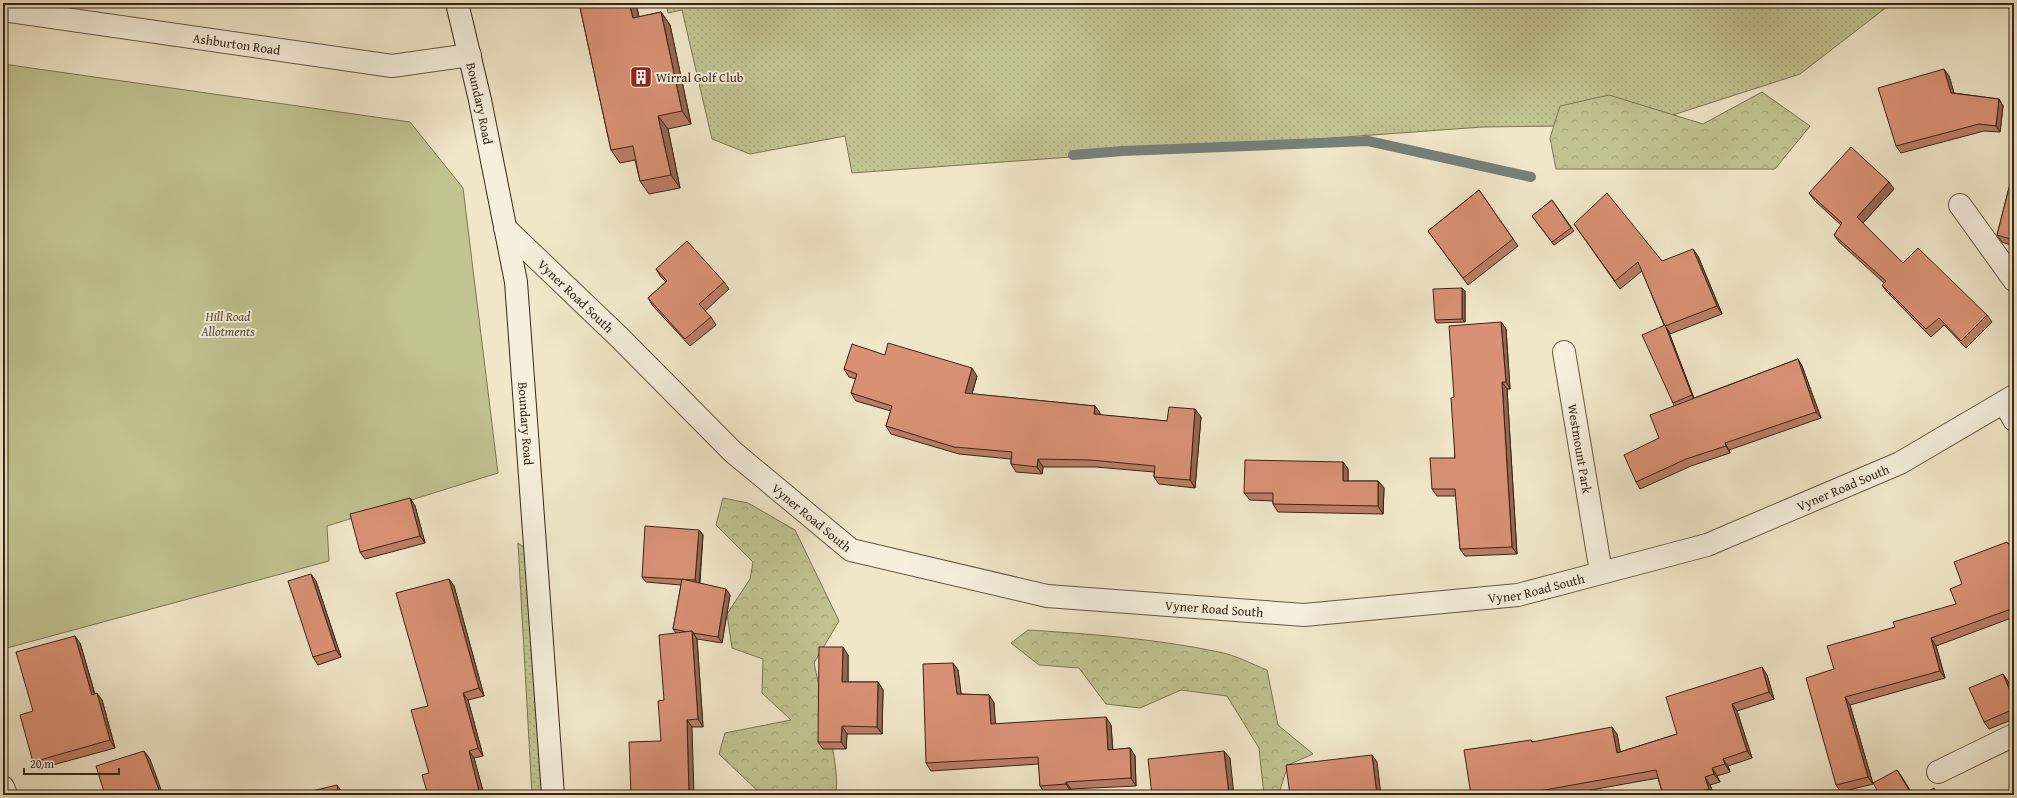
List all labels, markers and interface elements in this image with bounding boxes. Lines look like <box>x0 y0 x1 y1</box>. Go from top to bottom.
street label: Ashburton Road <box>192 28 282 60</box>
street label: Boundary Road <box>461 61 498 146</box>
building icon: Wirral Golf Club <box>628 64 654 90</box>
place label: Wirral Golf Club <box>656 68 744 87</box>
street label: Vyner Road South <box>533 255 618 338</box>
park label: Hill Road Allotments <box>200 307 255 341</box>
street label: Boundary Road <box>513 381 538 466</box>
street label: Westmount Park <box>1563 402 1597 495</box>
street label: Vyner Road South <box>1794 459 1893 516</box>
street label: Vyner Road South <box>767 479 856 557</box>
street label: Vyner Road South <box>1487 569 1587 608</box>
street label: Vyner Road South <box>1164 596 1265 622</box>
scale bar <box>24 750 119 776</box>
text: 20 m <box>30 755 54 772</box>

